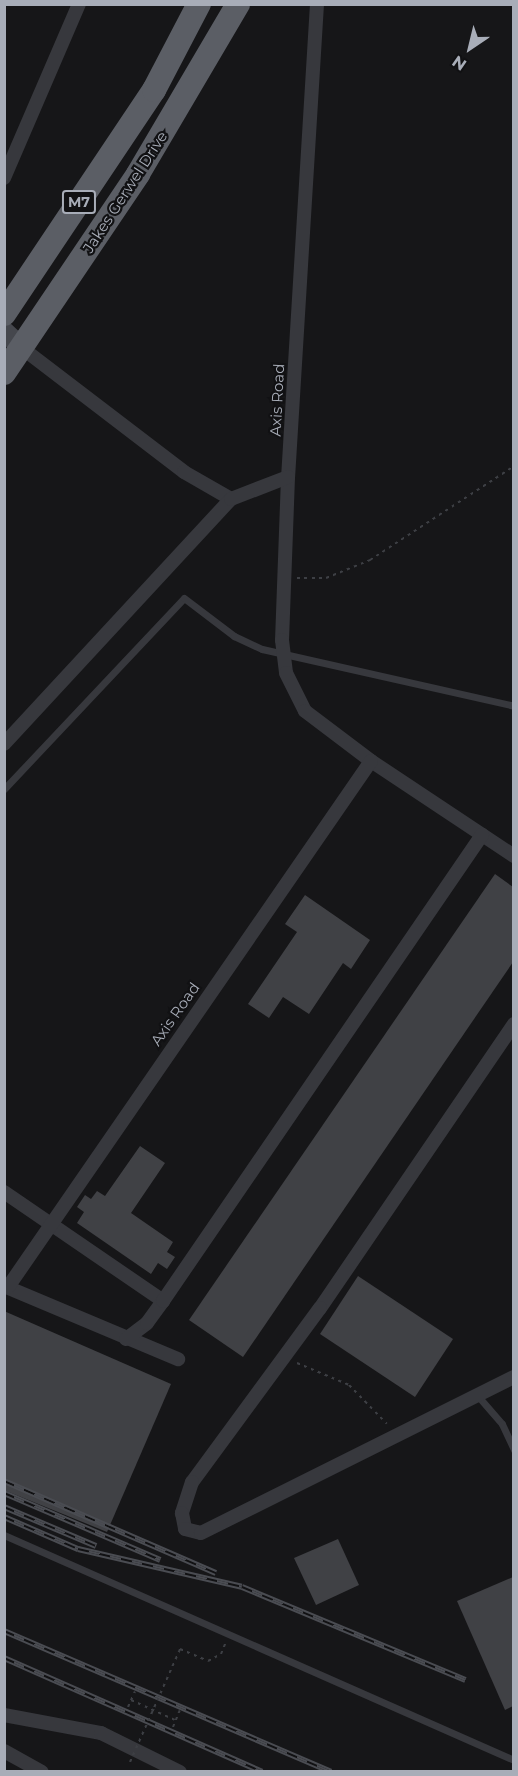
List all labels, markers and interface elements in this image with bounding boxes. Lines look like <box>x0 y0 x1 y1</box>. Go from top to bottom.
north arrow <box>440 18 500 78</box>
text: N <box>449 52 470 75</box>
street label: Jakes Gerwel Drive <box>79 128 171 256</box>
road number: M7 <box>61 191 97 213</box>
street label: Axis Road <box>266 363 288 437</box>
street label: Axis Road <box>147 979 203 1049</box>

